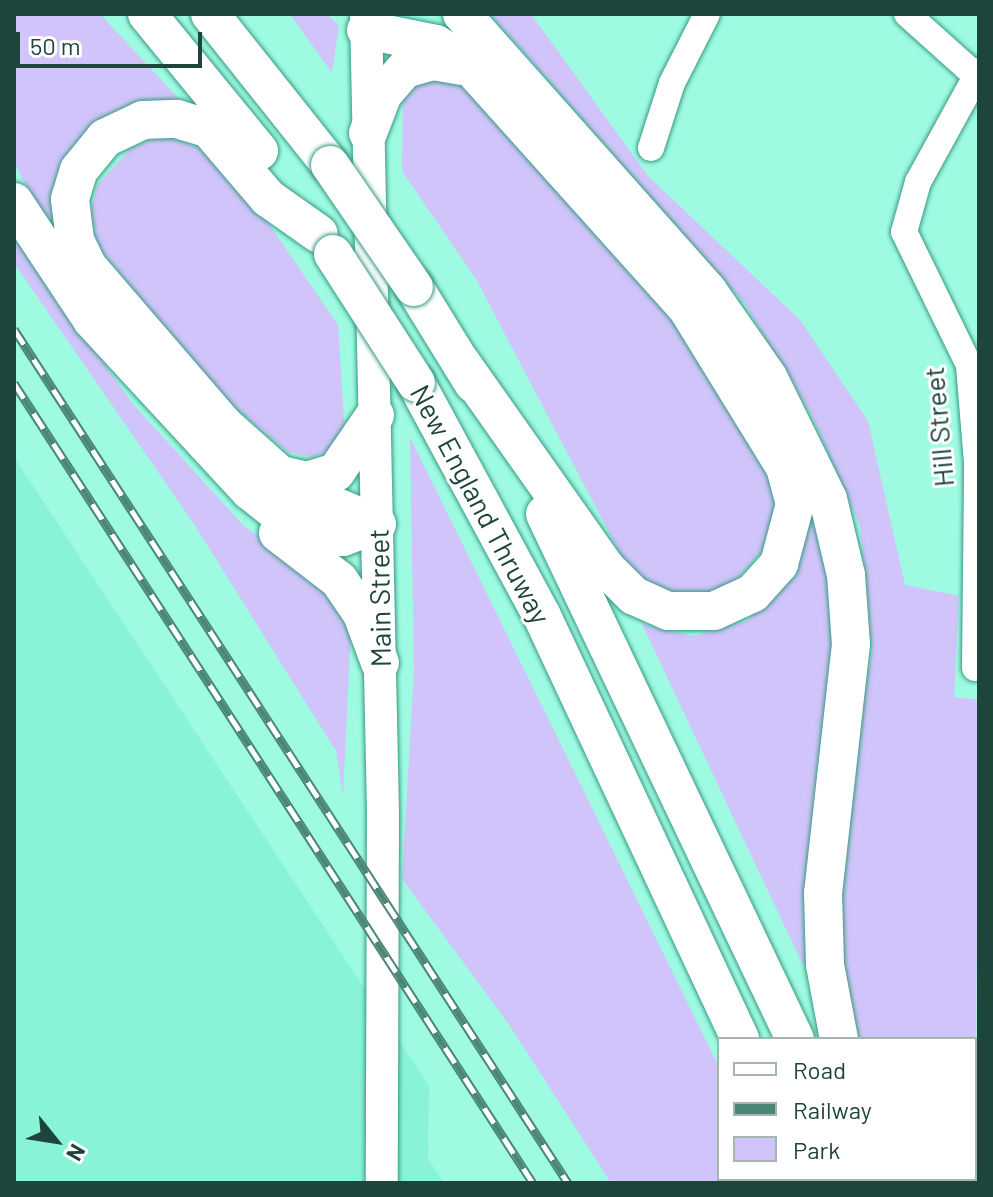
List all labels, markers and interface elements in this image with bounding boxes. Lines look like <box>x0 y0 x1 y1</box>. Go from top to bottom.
scale bar <box>20 16 206 66</box>
text: 50 m <box>30 31 81 60</box>
street label: Hill Street <box>916 366 960 488</box>
street label: New England Thruway <box>404 379 558 629</box>
street label: Main Street <box>361 528 397 668</box>
legend <box>717 1037 977 1181</box>
text: Road <box>793 1055 846 1084</box>
text: Railway <box>793 1095 872 1124</box>
north arrow <box>16 1101 96 1181</box>
text: Park <box>793 1135 840 1164</box>
text: N <box>62 1140 92 1166</box>

